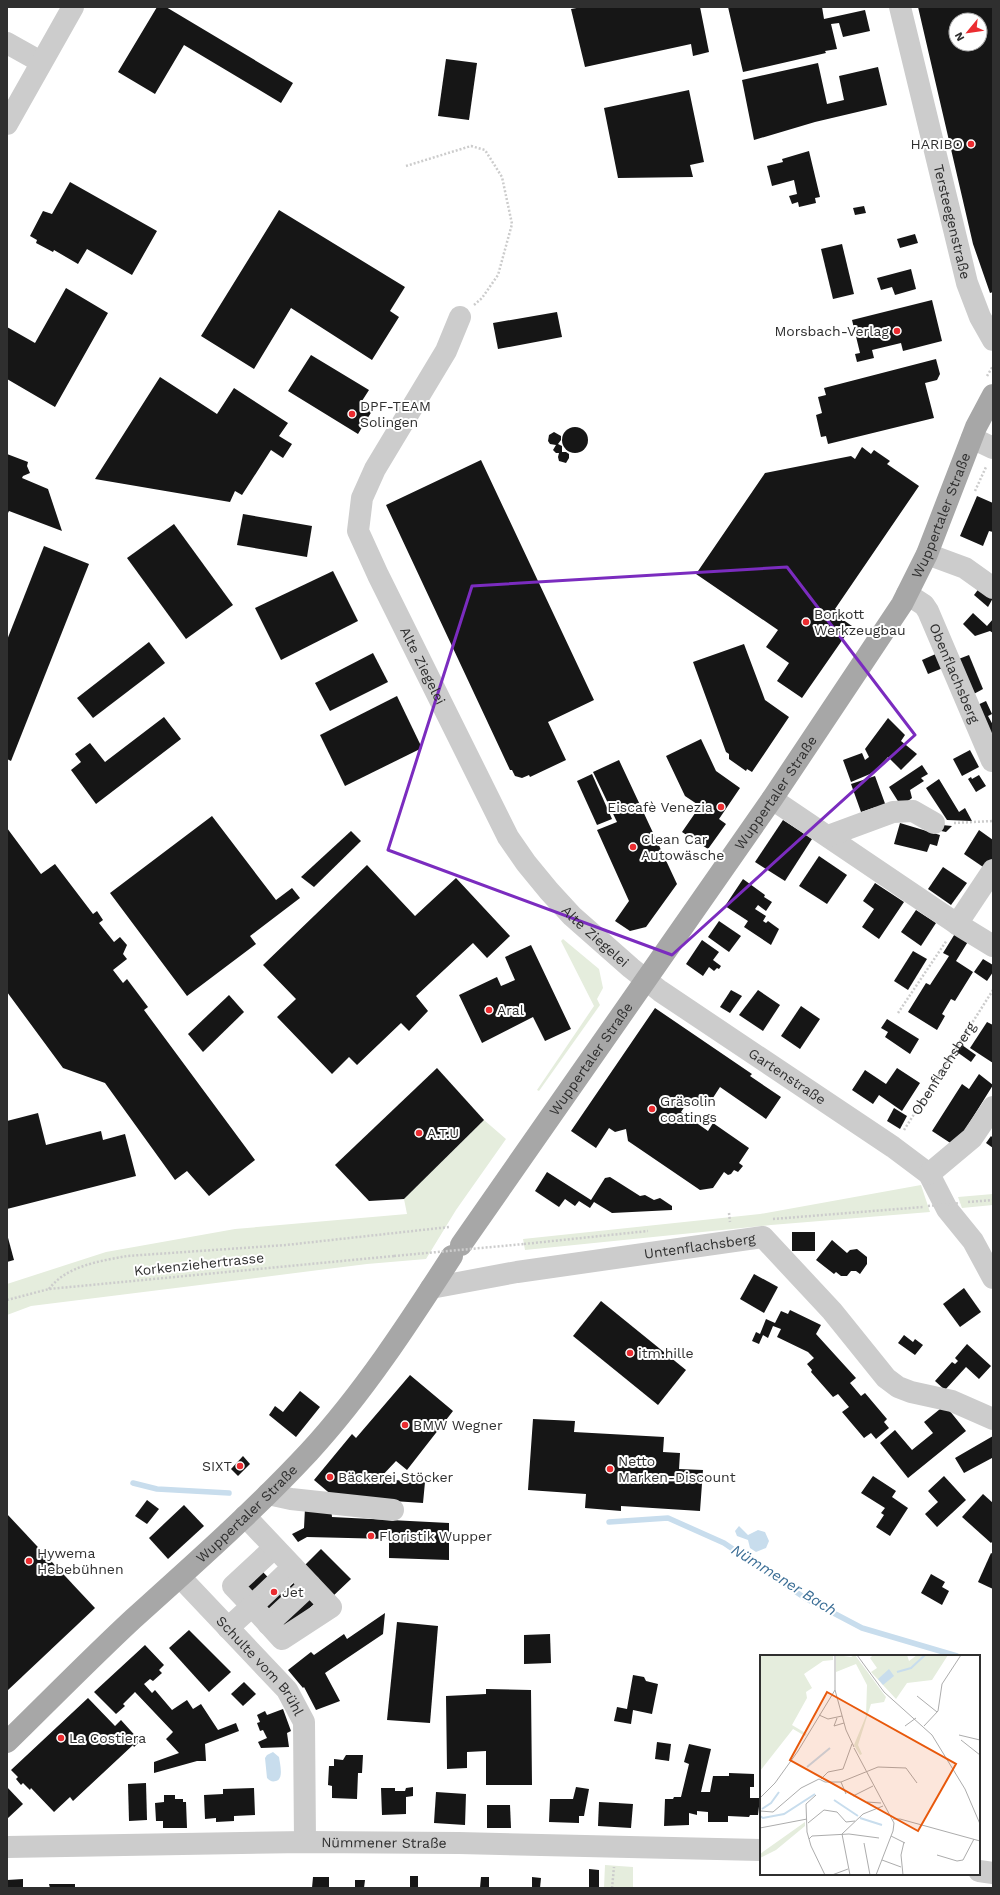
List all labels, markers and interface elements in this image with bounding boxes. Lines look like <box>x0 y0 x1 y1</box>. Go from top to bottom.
north arrow <box>948 12 988 52</box>
text: N <box>952 30 967 43</box>
place label: HARIBO <box>910 136 963 152</box>
marker: HARIBO <box>966 139 976 149</box>
street label: Tersteegenstraße <box>931 163 974 281</box>
place label: Morsbach-Verlag <box>774 323 890 339</box>
marker: Morsbach-Verlag <box>892 326 902 336</box>
place label: DPF-TEAM Solingen <box>360 398 431 430</box>
marker: DPF-TEAM Solingen <box>347 409 357 419</box>
street label: Wuppertaler Straße <box>908 450 973 581</box>
place label: Borkott Werkzeugbau <box>814 606 906 638</box>
marker: Borkott Werkzeugbau <box>801 617 811 627</box>
street label: Obenflachsberg <box>926 621 983 726</box>
street label: Alte Ziegelei <box>397 624 449 707</box>
street label: Wuppertaler Straße <box>731 733 820 853</box>
place label: Eiscafè Venezia <box>607 799 713 815</box>
marker: Eiscafè Venezia <box>716 802 726 812</box>
place label: Clean Car Autowäsche <box>641 831 724 863</box>
marker: Clean Car Autowäsche <box>628 842 638 852</box>
street label: Alte Ziegelei <box>558 902 632 970</box>
street label: Wuppertaler Straße <box>546 999 636 1118</box>
place label: Aral <box>497 1002 525 1018</box>
marker: Aral <box>484 1005 494 1015</box>
street label: Obenflachsberg <box>908 1018 979 1118</box>
street label: Gartenstraße <box>746 1045 829 1108</box>
place label: Gräsolin coatings <box>660 1093 717 1125</box>
marker: Gräsolin coatings <box>647 1104 657 1114</box>
place label: A.T.U <box>427 1125 459 1141</box>
marker: A.T.U <box>414 1128 424 1138</box>
street label: Untenflachsberg <box>643 1230 757 1262</box>
street label: Korkenziehertrasse <box>133 1249 265 1279</box>
place label: itm.hille <box>638 1345 694 1361</box>
marker: itm.hille <box>625 1348 635 1358</box>
place label: BMW Wegner <box>413 1417 503 1433</box>
marker: BMW Wegner <box>400 1420 410 1430</box>
place label: Netto Marken-Discount <box>618 1453 736 1485</box>
place label: SIXT <box>202 1458 233 1474</box>
street label: Wuppertaler Straße <box>193 1461 301 1566</box>
marker: SIXT <box>235 1461 245 1471</box>
marker: Netto Marken-Discount <box>605 1464 615 1474</box>
place label: Bäckerei Stöcker <box>338 1469 454 1485</box>
marker: Bäckerei Stöcker <box>325 1472 335 1482</box>
place label: Floristik Wupper <box>379 1528 492 1544</box>
marker: Floristik Wupper <box>366 1531 376 1541</box>
water label: Nümmener Bach <box>728 1541 840 1619</box>
place label: Hywema Hebebühnen <box>37 1545 124 1577</box>
marker: Hywema Hebebühnen <box>24 1556 34 1566</box>
place label: Jet <box>282 1584 304 1600</box>
marker: Jet <box>269 1587 279 1597</box>
street label: Schulte vom Brühl <box>213 1613 307 1719</box>
inset map <box>760 1655 980 1875</box>
place label: La Costiera <box>69 1730 146 1746</box>
marker: La Costiera <box>56 1733 66 1743</box>
street label: Nümmener Straße <box>321 1834 447 1851</box>

